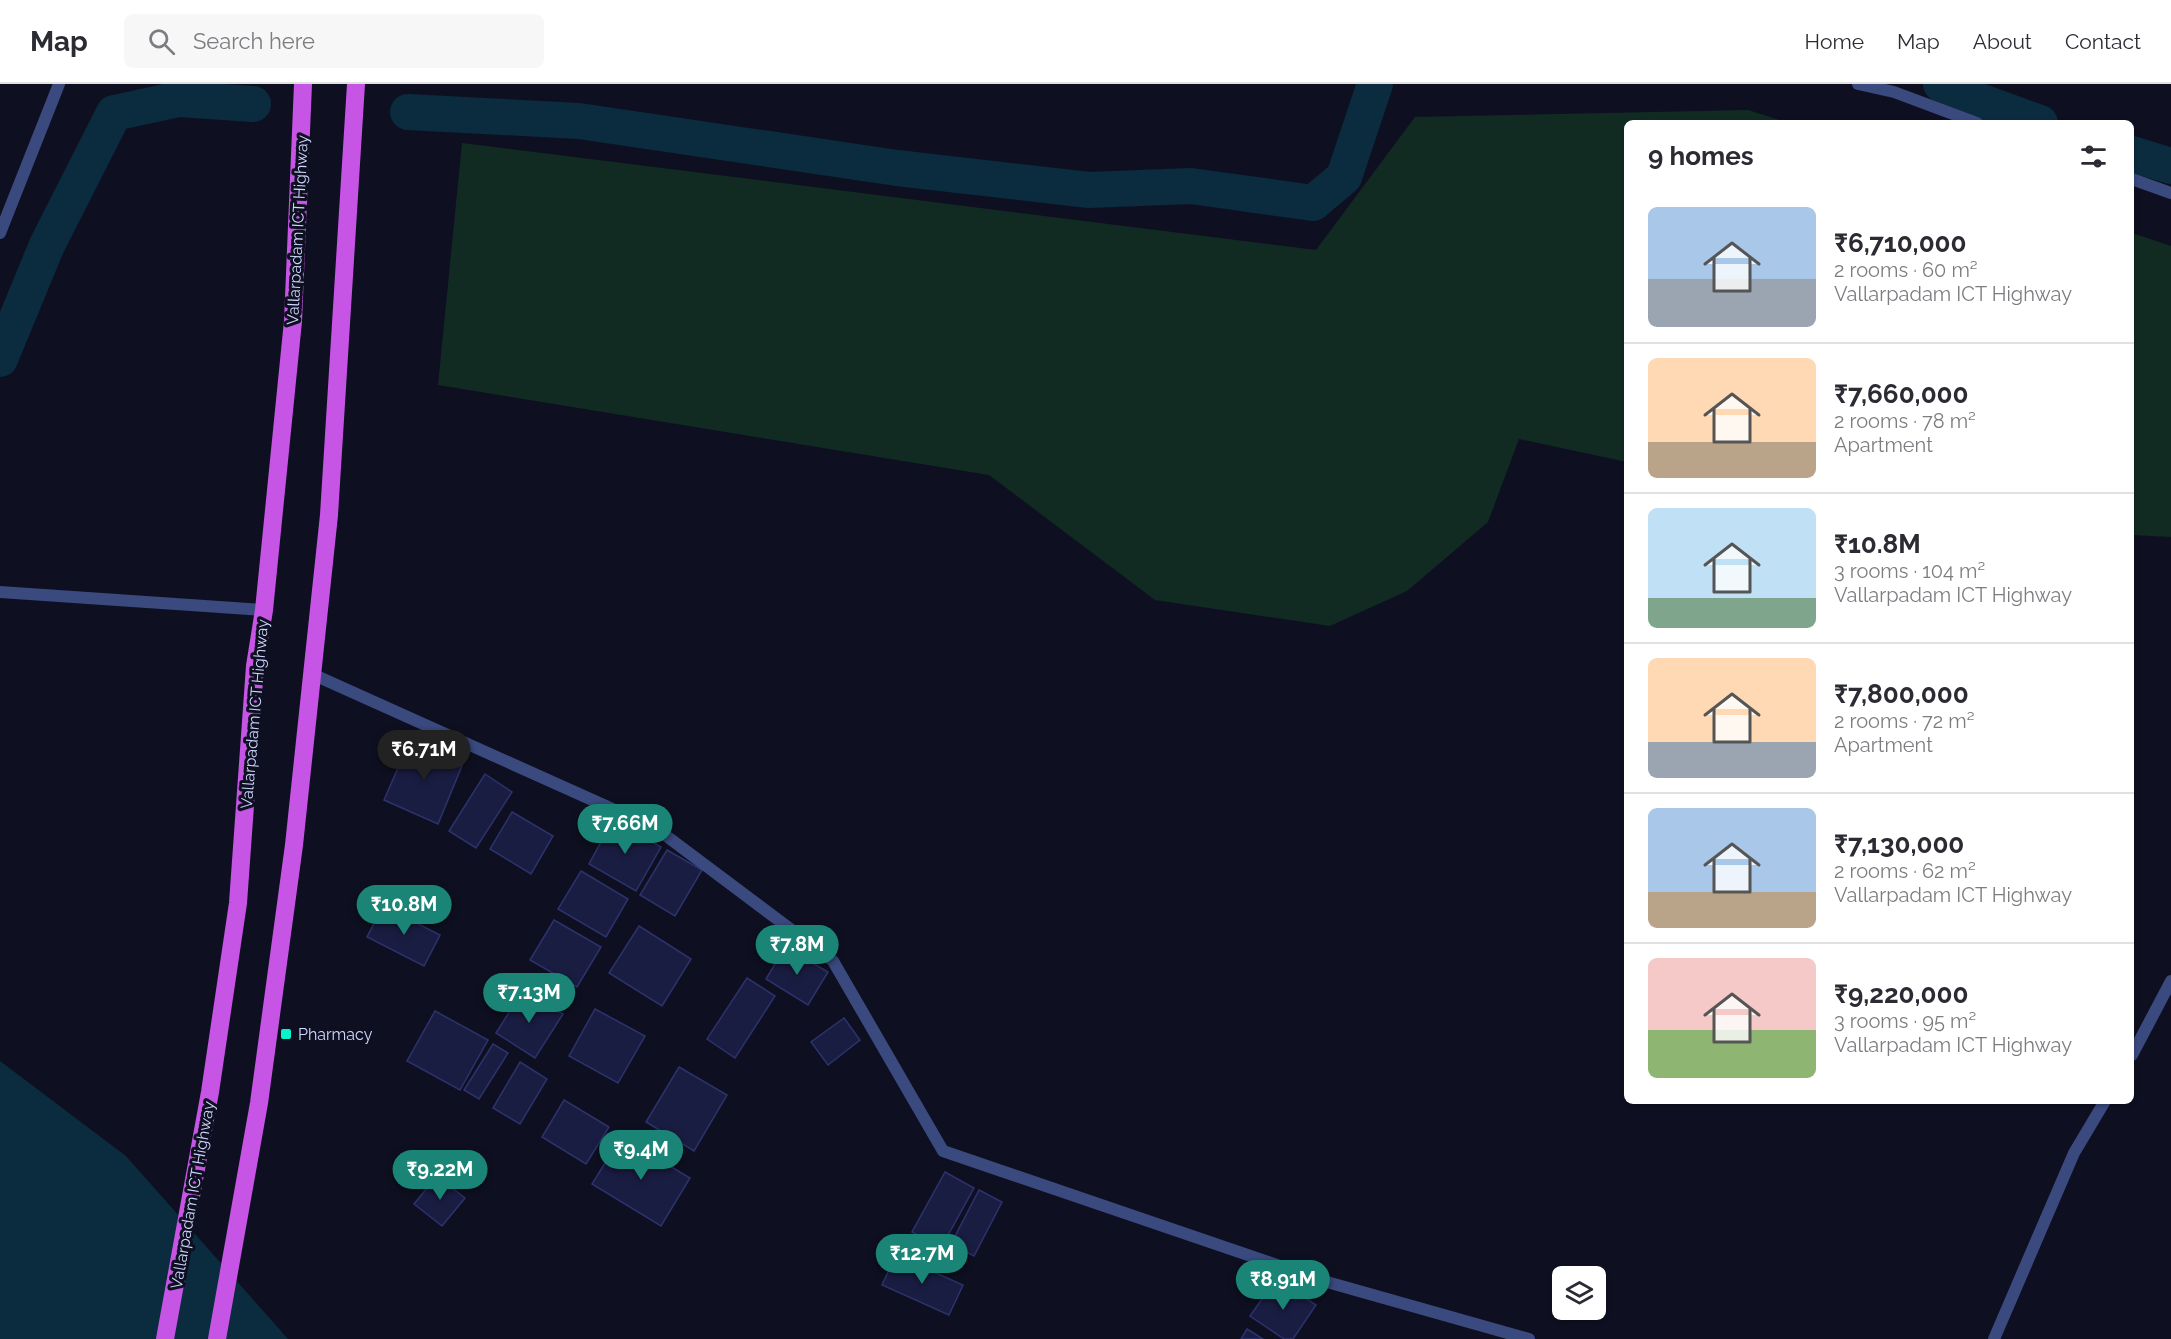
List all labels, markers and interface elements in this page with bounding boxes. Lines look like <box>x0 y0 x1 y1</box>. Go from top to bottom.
search box <box>124 14 544 68</box>
text: Map <box>30 25 88 58</box>
icon: search <box>145 25 178 58</box>
text: Search here <box>193 28 315 54</box>
text: Home <box>1805 29 1864 54</box>
text: Map <box>1897 29 1940 54</box>
text: About <box>1973 29 2032 54</box>
text: Contact <box>2065 29 2141 54</box>
street label: Vallarpadam ICT Highway <box>283 134 312 326</box>
icon: filters <box>2077 140 2110 173</box>
text: 9 homes <box>1648 141 1754 171</box>
text: ₹6,710,000 <box>1834 228 1967 258</box>
icon: home <box>1696 231 1768 303</box>
text: 2 rooms · 60 m² <box>1834 258 1978 282</box>
text: Vallarpadam ICT Highway <box>1834 282 2072 306</box>
text: ₹7,660,000 <box>1834 379 1969 409</box>
icon: home <box>1696 382 1768 454</box>
text: 2 rooms · 78 m² <box>1834 409 1976 433</box>
text: Apartment <box>1834 433 1933 457</box>
text: ₹10.8M <box>1834 529 1921 559</box>
icon: home <box>1696 532 1768 604</box>
text: 3 rooms · 104 m² <box>1834 559 1985 583</box>
text: Vallarpadam ICT Highway <box>1834 583 2072 607</box>
street label: Vallarpadam ICT Highway <box>237 618 272 810</box>
text: ₹7,800,000 <box>1834 679 1969 709</box>
icon: home <box>1696 682 1768 754</box>
text: 2 rooms · 72 m² <box>1834 709 1974 733</box>
pin: ₹6.71M <box>375 730 473 781</box>
text: Apartment <box>1834 733 1933 757</box>
text: ₹6.71M <box>391 737 457 761</box>
pin: ₹7.66M <box>576 804 674 855</box>
text: ₹7.66M <box>592 811 658 835</box>
text: ₹7,130,000 <box>1834 829 1964 859</box>
icon: home <box>1696 832 1768 904</box>
text: 2 rooms · 62 m² <box>1834 859 1976 883</box>
text: Vallarpadam ICT Highway <box>1834 883 2072 907</box>
pin: ₹10.8M <box>355 885 453 936</box>
text: ₹10.8M <box>371 892 437 916</box>
pin: ₹7.8M <box>755 925 839 976</box>
text: ₹7.8M <box>770 932 824 956</box>
pin: ₹7.13M <box>480 973 578 1024</box>
text: ₹9,220,000 <box>1834 979 1968 1009</box>
text: ₹7.13M <box>497 980 561 1004</box>
icon: home <box>1696 982 1768 1054</box>
text: 3 rooms · 95 m² <box>1834 1009 1976 1033</box>
place label: Pharmacy <box>298 1025 373 1044</box>
marker: Pharmacy <box>279 1027 293 1041</box>
text: Vallarpadam ICT Highway <box>1834 1033 2072 1057</box>
street label: Vallarpadam ICT Highway <box>167 1099 218 1290</box>
pin: ₹9.4M <box>599 1130 683 1181</box>
text: ₹9.4M <box>613 1137 669 1161</box>
pin: ₹9.22M <box>391 1150 489 1201</box>
text: ₹9.22M <box>407 1157 473 1181</box>
pin: ₹12.7M <box>873 1234 971 1285</box>
text: ₹12.7M <box>890 1241 954 1265</box>
pin: ₹8.91M <box>1234 1260 1332 1311</box>
map controls <box>1552 1266 1606 1320</box>
button: layers <box>1552 1266 1606 1320</box>
text: ₹8.91M <box>1250 1267 1316 1291</box>

